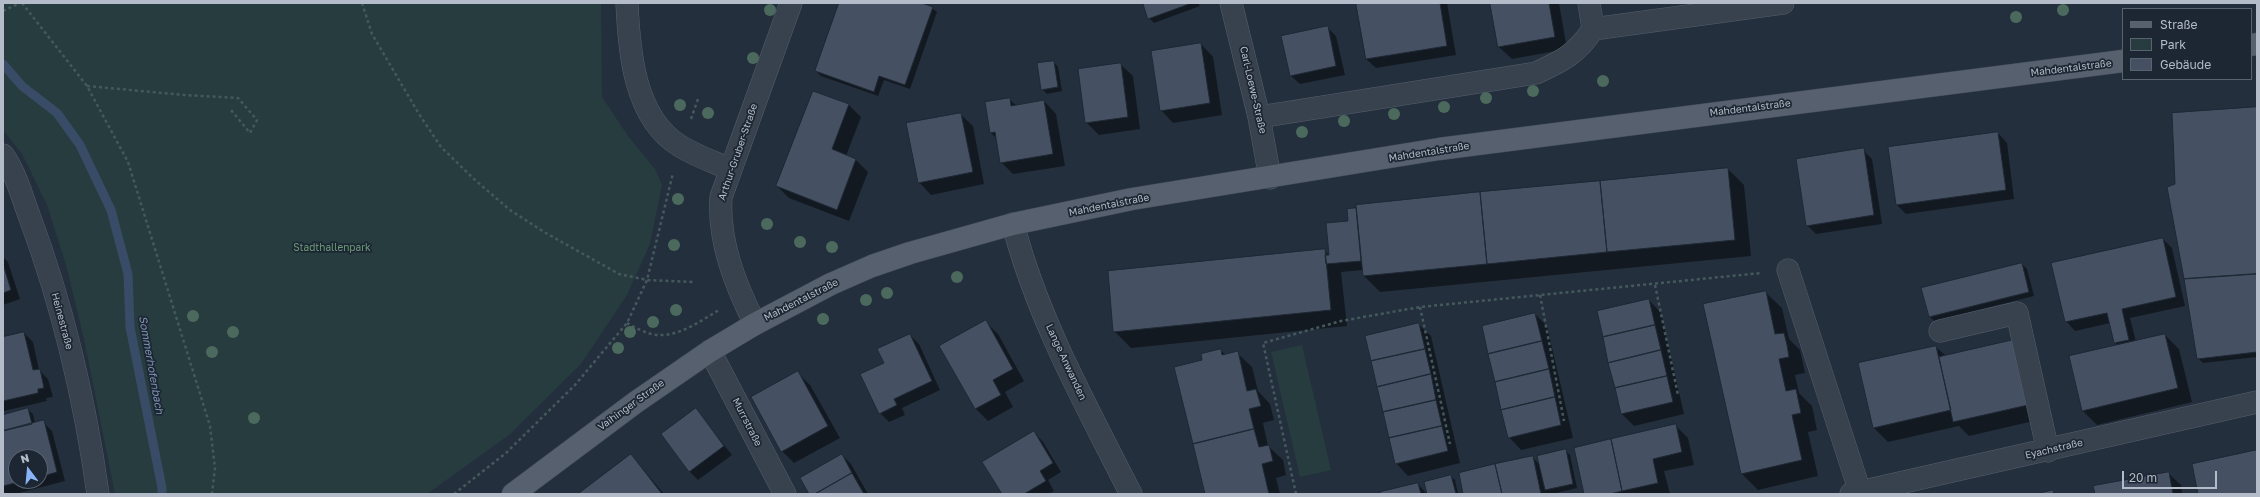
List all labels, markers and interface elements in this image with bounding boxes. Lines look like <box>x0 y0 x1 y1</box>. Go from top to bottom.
legend <box>2122 8 2252 80</box>
text: Straße <box>2160 17 2198 32</box>
text: Park <box>2160 37 2186 52</box>
street label: Carl-Loewe-Straße <box>1237 45 1269 135</box>
street label: Mahdentalstraße <box>2030 57 2112 79</box>
text: Gebäude <box>2160 57 2211 72</box>
street label: Mahdentalstraße <box>1709 97 1791 119</box>
street label: Arthur-Gruber-Straße <box>716 102 760 202</box>
street label: Mahdentalstraße <box>1388 140 1470 164</box>
street label: Mahdentalstraße <box>1068 191 1150 219</box>
park label: Stadthallenpark <box>293 242 371 254</box>
street label: Mahdentalstraße <box>762 276 840 324</box>
street label: Heinestraße <box>49 291 75 351</box>
water label: Sommerhofenbach <box>136 315 166 415</box>
street label: Lange Anwanden <box>1043 322 1089 402</box>
street label: Vaihinger Straße <box>596 377 666 433</box>
street label: Murrstraße <box>730 396 764 448</box>
street label: Eyachstraße <box>2024 437 2084 461</box>
north arrow <box>8 449 48 489</box>
text: N <box>19 451 31 465</box>
scale bar <box>2124 463 2219 489</box>
text: 20 m <box>2129 470 2157 485</box>

